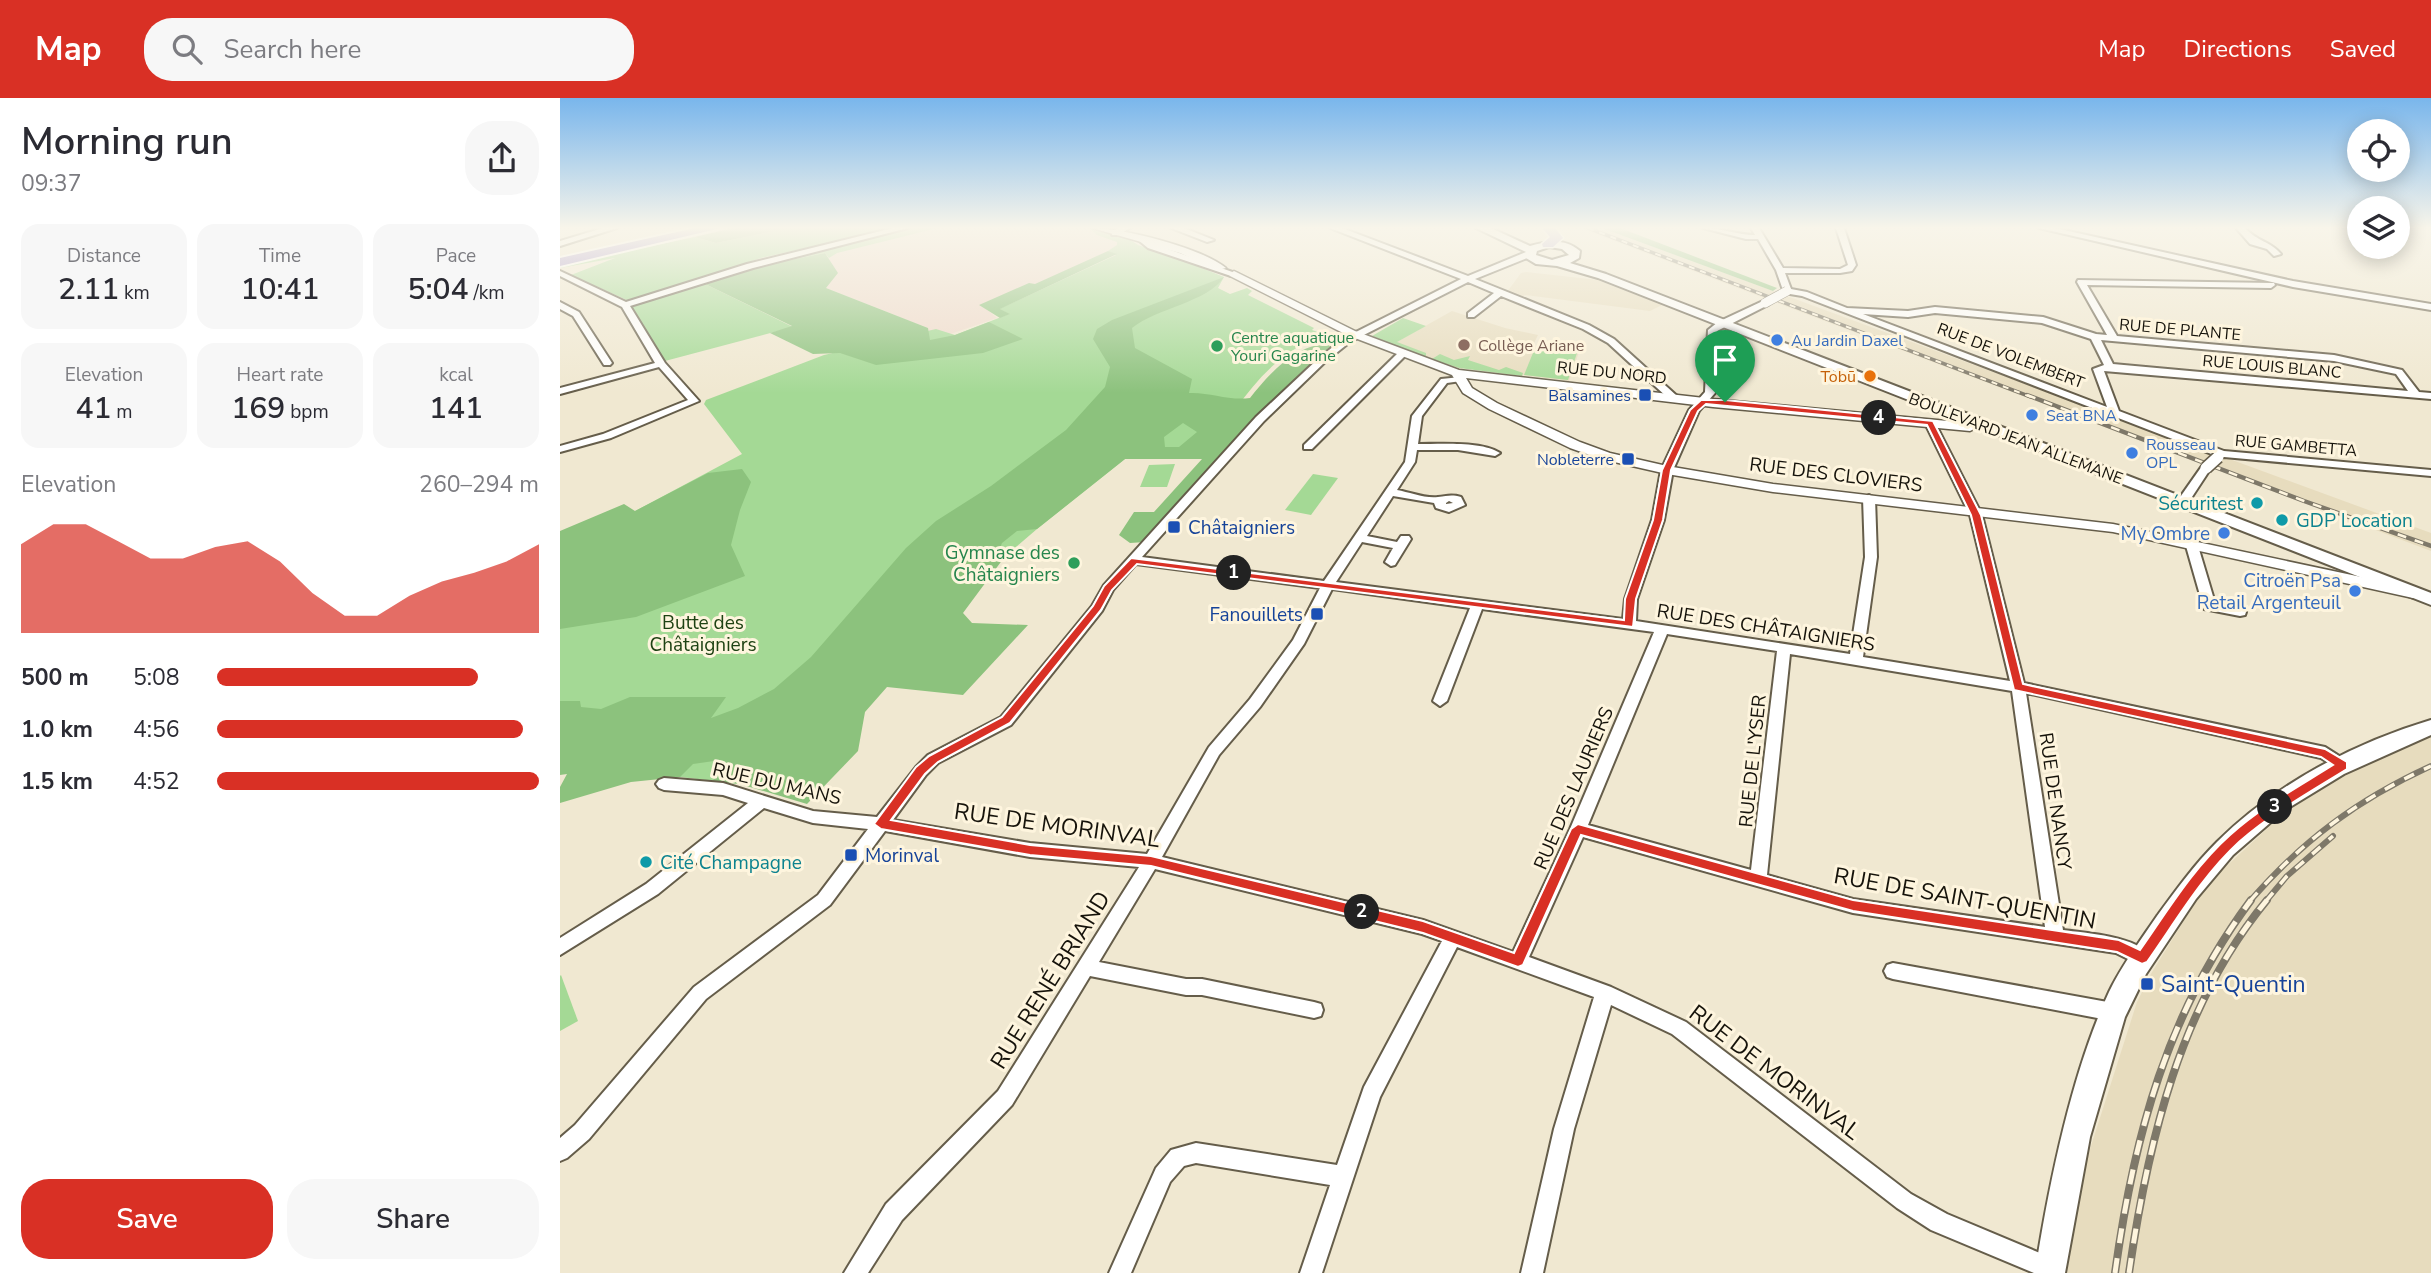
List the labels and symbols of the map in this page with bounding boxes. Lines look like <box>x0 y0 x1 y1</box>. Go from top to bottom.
street label: RUE DE PLANTE <box>2118 314 2242 346</box>
street label: RUE DE VOLEMBERT <box>1934 318 2088 394</box>
place label: Centre aquatique Youri Gagarine <box>1230 327 1354 367</box>
pin <box>1695 330 1755 402</box>
place label: Au Jardin Daxel <box>1791 330 1903 352</box>
marker: Au Jardin Daxel <box>1769 332 1785 348</box>
place label: Collège Ariane <box>1478 335 1584 357</box>
marker: Collège Ariane <box>1456 337 1472 353</box>
marker: Centre aquatique Youri Gagarine <box>1209 338 1225 354</box>
street label: RUE LOUIS BLANC <box>2202 350 2342 384</box>
street label: RUE DU NORD <box>1556 356 1668 390</box>
place label: Tobū <box>1820 366 1856 388</box>
marker: Tobū <box>1862 368 1878 384</box>
place label: Balsamines <box>1548 385 1631 407</box>
marker: Balsamines <box>1637 387 1653 403</box>
street label: BOULEVARD JEAN ALLEMANE <box>1905 388 2126 490</box>
pin: 4 <box>1862 400 1896 436</box>
place label: Seat BNA <box>2046 405 2117 427</box>
marker: Seat BNA <box>2024 407 2040 423</box>
street label: RUE GAMBETTA <box>2234 430 2358 462</box>
place label: Rousseau OPL <box>2146 434 2216 474</box>
marker: Rousseau OPL <box>2124 445 2140 461</box>
place label: Nobleterre <box>1537 449 1614 471</box>
marker: Nobleterre <box>1620 451 1636 467</box>
street label: RUE DES CLOVIERS <box>1748 451 1924 499</box>
place label: Sécuritest <box>2158 491 2243 517</box>
marker: Sécuritest <box>2249 495 2265 511</box>
place label: GDP Location <box>2296 508 2413 534</box>
marker: GDP Location <box>2274 512 2290 528</box>
place label: Châtaigniers <box>1188 515 1295 541</box>
marker: Châtaigniers <box>1166 519 1182 535</box>
place label: My Ombre <box>2120 521 2210 547</box>
marker: My Ombre <box>2216 525 2232 541</box>
place label: Gymnase des Châtaigniers <box>945 540 1060 588</box>
marker: Gymnase des Châtaigniers <box>1066 555 1082 571</box>
pin: 1 <box>1216 556 1252 590</box>
place label: Citroën Psa Retail Argenteuil <box>2197 568 2341 616</box>
marker: Citroën Psa Retail Argenteuil <box>2347 583 2363 599</box>
street label: RUE DES CHÂTAIGNIERS <box>1655 598 1877 658</box>
place label: Fanouillets <box>1209 602 1303 628</box>
marker: Fanouillets <box>1309 606 1325 622</box>
park label: Butte des Châtaigniers <box>649 610 757 658</box>
street label: RUE DE L'YSER <box>1733 693 1773 829</box>
street label: RUE DES LAURIERS <box>1528 703 1620 874</box>
street label: RUE DE NANCY <box>2033 731 2078 872</box>
street label: RUE DU MANS <box>710 757 844 811</box>
pin: 3 <box>2258 790 2292 824</box>
street label: RUE DE MORINVAL <box>952 796 1162 855</box>
place label: Morinval <box>865 843 939 869</box>
marker: Morinval <box>843 847 859 863</box>
place label: Cité Champagne <box>660 850 802 876</box>
marker: Cité Champagne <box>638 854 654 870</box>
street label: RUE DE SAINT-QUENTIN <box>1831 860 2098 937</box>
street label: RUE RENÉ BRIAND <box>983 885 1118 1075</box>
pin: 2 <box>1344 894 1380 930</box>
place label: Saint-Quentin <box>2161 969 2306 1000</box>
marker: Saint-Quentin <box>2139 976 2155 992</box>
street label: RUE DE MORINVAL <box>1683 998 1867 1147</box>

